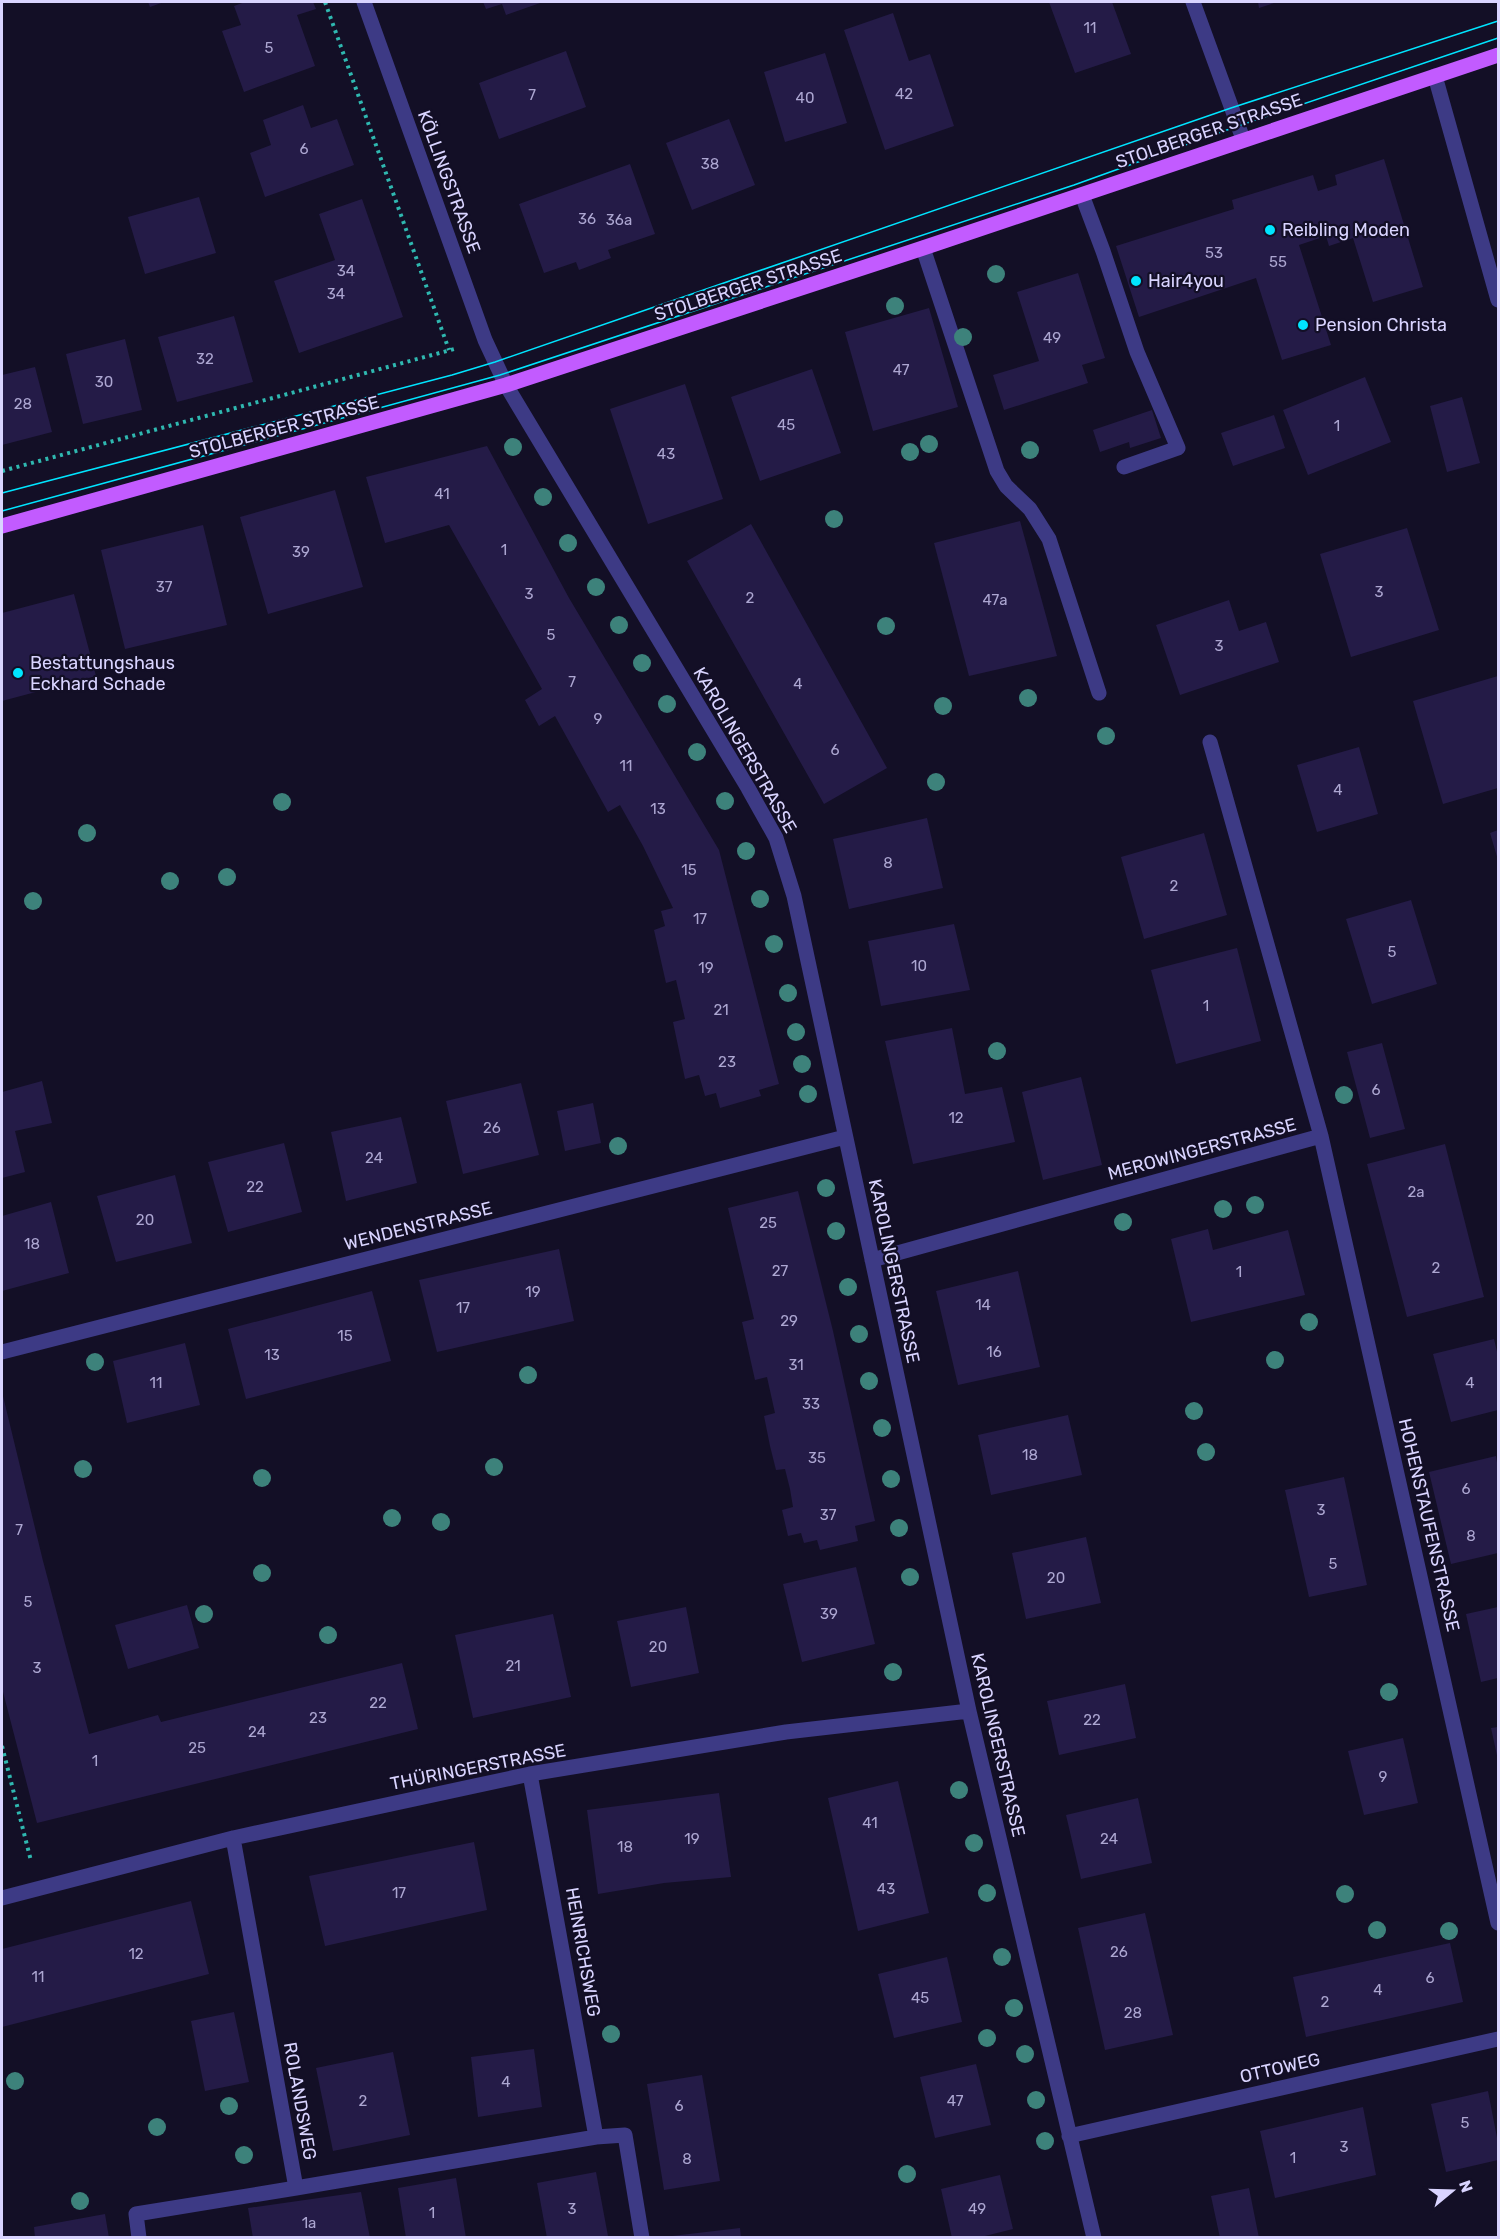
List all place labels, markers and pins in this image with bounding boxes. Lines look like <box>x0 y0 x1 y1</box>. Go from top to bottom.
place label: Reibling Moden <box>1282 219 1410 241</box>
marker: Reibling Moden <box>1263 223 1277 237</box>
place label: Hair4you <box>1148 270 1224 292</box>
marker: Hair4you <box>1129 274 1143 288</box>
place label: Pension Christa <box>1315 314 1447 336</box>
marker: Pension Christa <box>1296 318 1310 332</box>
place label: Bestattungshaus Eckhard Schade <box>30 652 175 695</box>
marker: Bestattungshaus Eckhard Schade <box>11 666 25 680</box>

